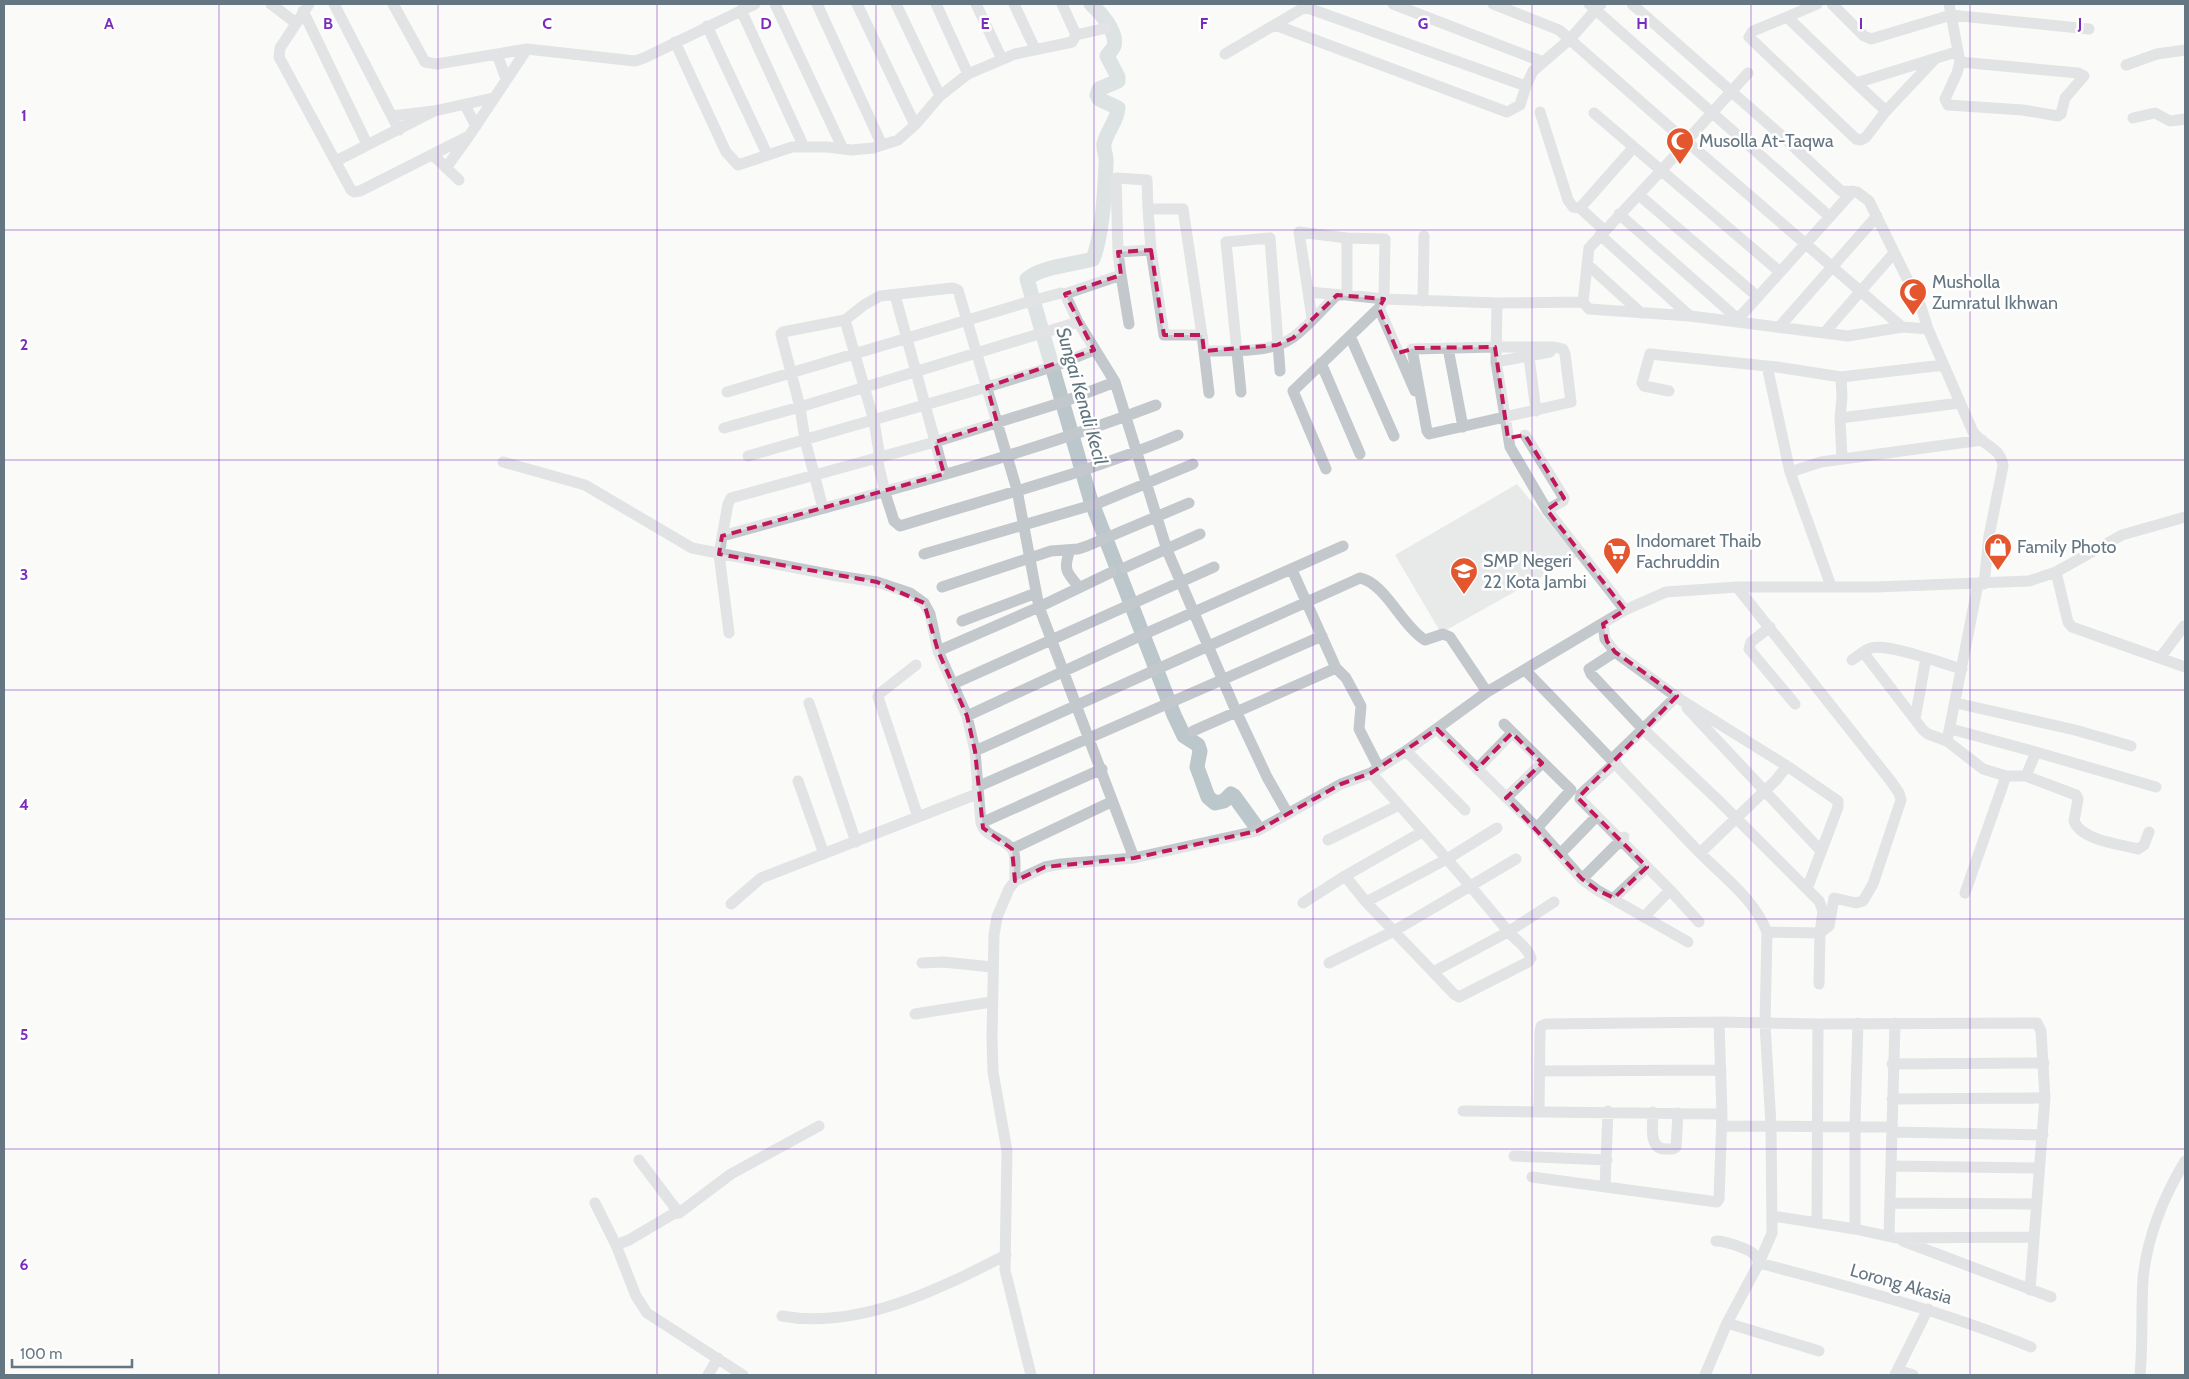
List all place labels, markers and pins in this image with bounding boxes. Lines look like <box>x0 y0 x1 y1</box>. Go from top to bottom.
mosque icon: Musolla At-Taqwa <box>1665 126 1695 165</box>
place label: Musolla At-Taqwa <box>1699 130 1834 152</box>
place label: Musholla Zumratul Ikhwan <box>1932 271 2058 314</box>
mosque icon: Musholla Zumratul Ikhwan <box>1898 277 1928 316</box>
place label: Indomaret Thaib Fachruddin <box>1636 530 1761 573</box>
shop icon: Family Photo <box>1983 532 2013 571</box>
supermarket icon: Indomaret Thaib Fachruddin <box>1602 536 1632 575</box>
place label: Family Photo <box>2017 536 2117 558</box>
place label: SMP Negeri 22 Kota Jambi <box>1483 550 1587 593</box>
school or university icon: SMP Negeri 22 Kota Jambi <box>1449 556 1479 595</box>

